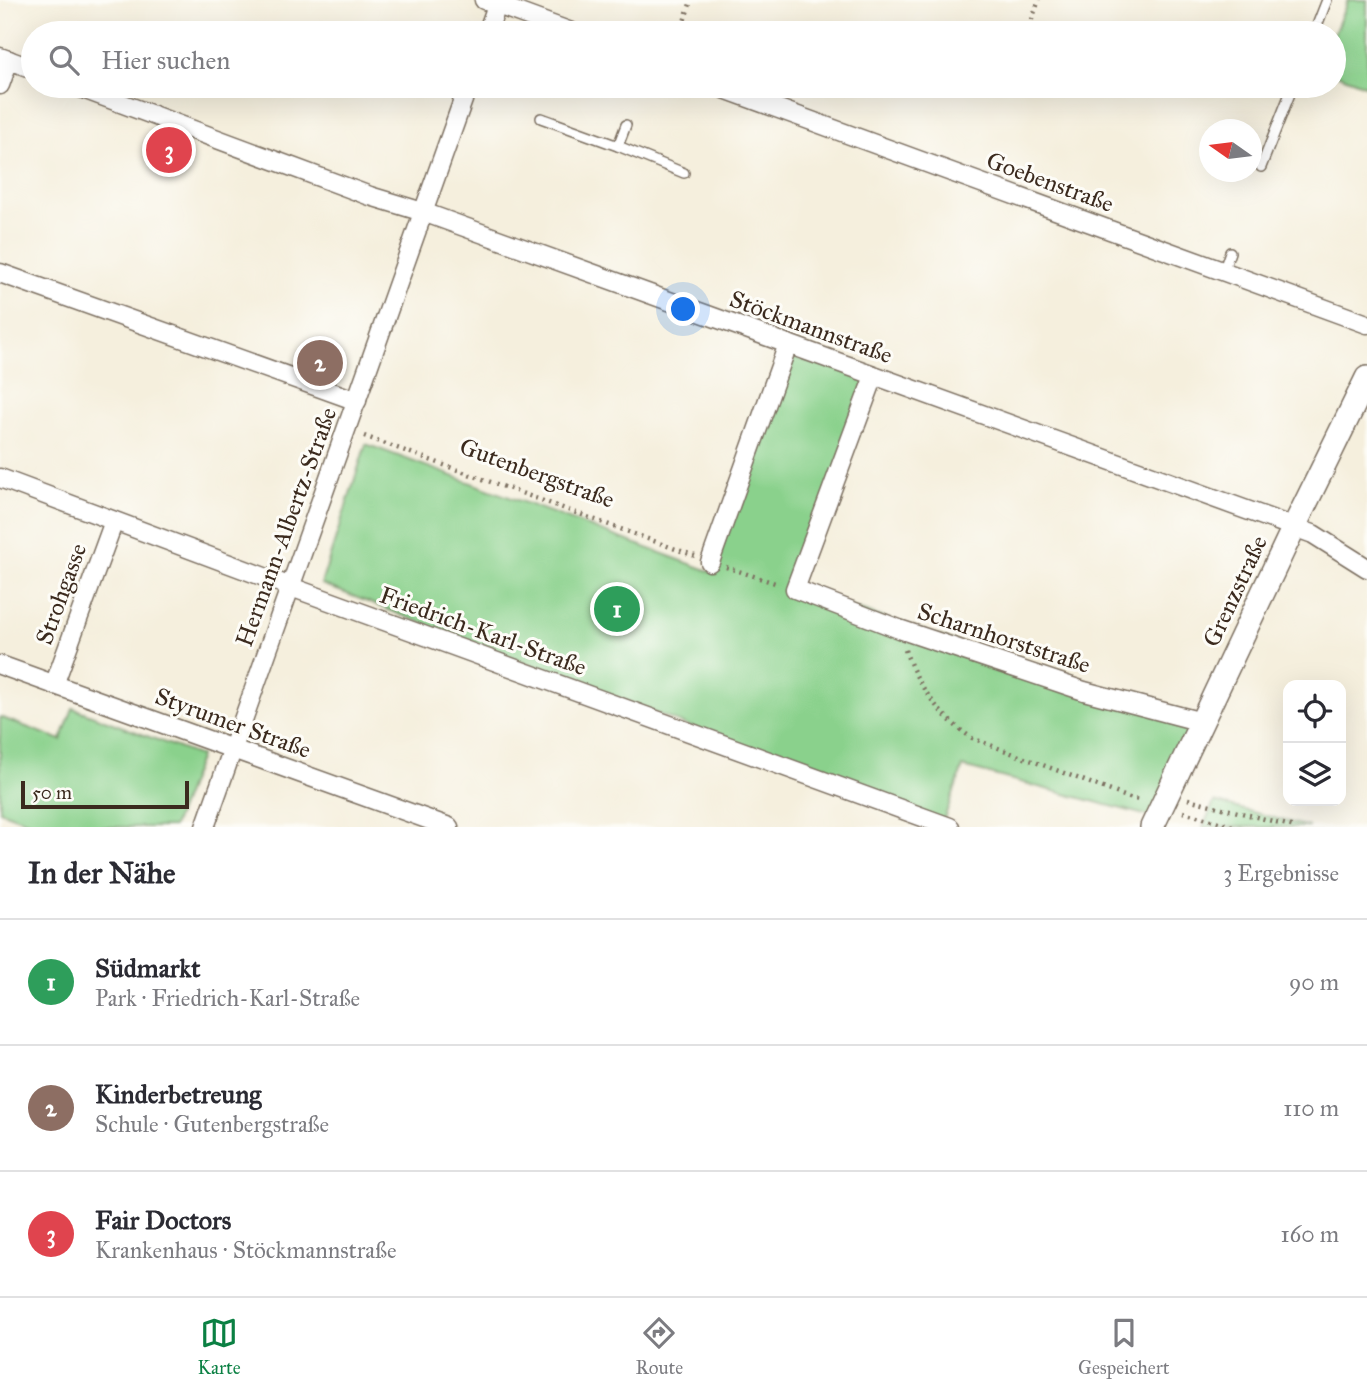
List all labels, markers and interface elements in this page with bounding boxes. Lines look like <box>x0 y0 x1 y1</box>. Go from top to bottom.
search box <box>21 21 1346 98</box>
icon: search <box>45 41 83 79</box>
text: Hier suchen <box>101 44 230 76</box>
north arrow <box>1199 119 1262 182</box>
pin: 3 <box>146 124 192 176</box>
street label: Goebenstraße <box>982 145 1118 219</box>
street label: Stöckmannstraße <box>726 284 896 370</box>
your location <box>666 292 700 326</box>
pin: 2 <box>297 337 343 389</box>
street label: Hermann-Albertz-Straße <box>229 403 343 651</box>
street label: Gutenbergstraße <box>456 431 618 515</box>
street label: Grenzstraße <box>1196 531 1274 651</box>
street label: Strohgasse <box>29 539 93 649</box>
street label: Friedrich-Karl-Straße <box>376 580 590 682</box>
pin: 1 <box>594 583 640 635</box>
street label: Scharnhorststraße <box>914 596 1094 680</box>
map controls <box>1283 680 1346 806</box>
button: locate <box>1283 680 1346 743</box>
street label: Styrumer Straße <box>151 681 315 765</box>
button: layers <box>1283 743 1346 806</box>
scale bar <box>21 778 189 810</box>
text: 50 m <box>32 781 72 804</box>
text: In der Nähe <box>28 855 176 891</box>
text: 3 Ergebnisse <box>1223 859 1339 887</box>
text: Südmarkt <box>95 952 200 984</box>
text: 1 <box>46 968 56 996</box>
text: 90 m <box>1289 968 1339 996</box>
text: Park · Friedrich-Karl-Straße <box>95 984 360 1012</box>
text: Kinderbetreung <box>95 1078 261 1110</box>
text: 2 <box>45 1094 57 1122</box>
text: 110 m <box>1283 1094 1339 1122</box>
text: Schule · Gutenbergstraße <box>95 1110 329 1138</box>
text: Fair Doctors <box>95 1204 231 1236</box>
text: 3 <box>46 1220 56 1248</box>
text: 160 m <box>1281 1220 1339 1248</box>
text: Krankenhaus · Stöckmannstraße <box>95 1236 397 1264</box>
tab: Karte <box>197 1314 241 1379</box>
tab: Route <box>636 1314 683 1379</box>
tab: Gespeichert <box>1078 1314 1170 1379</box>

